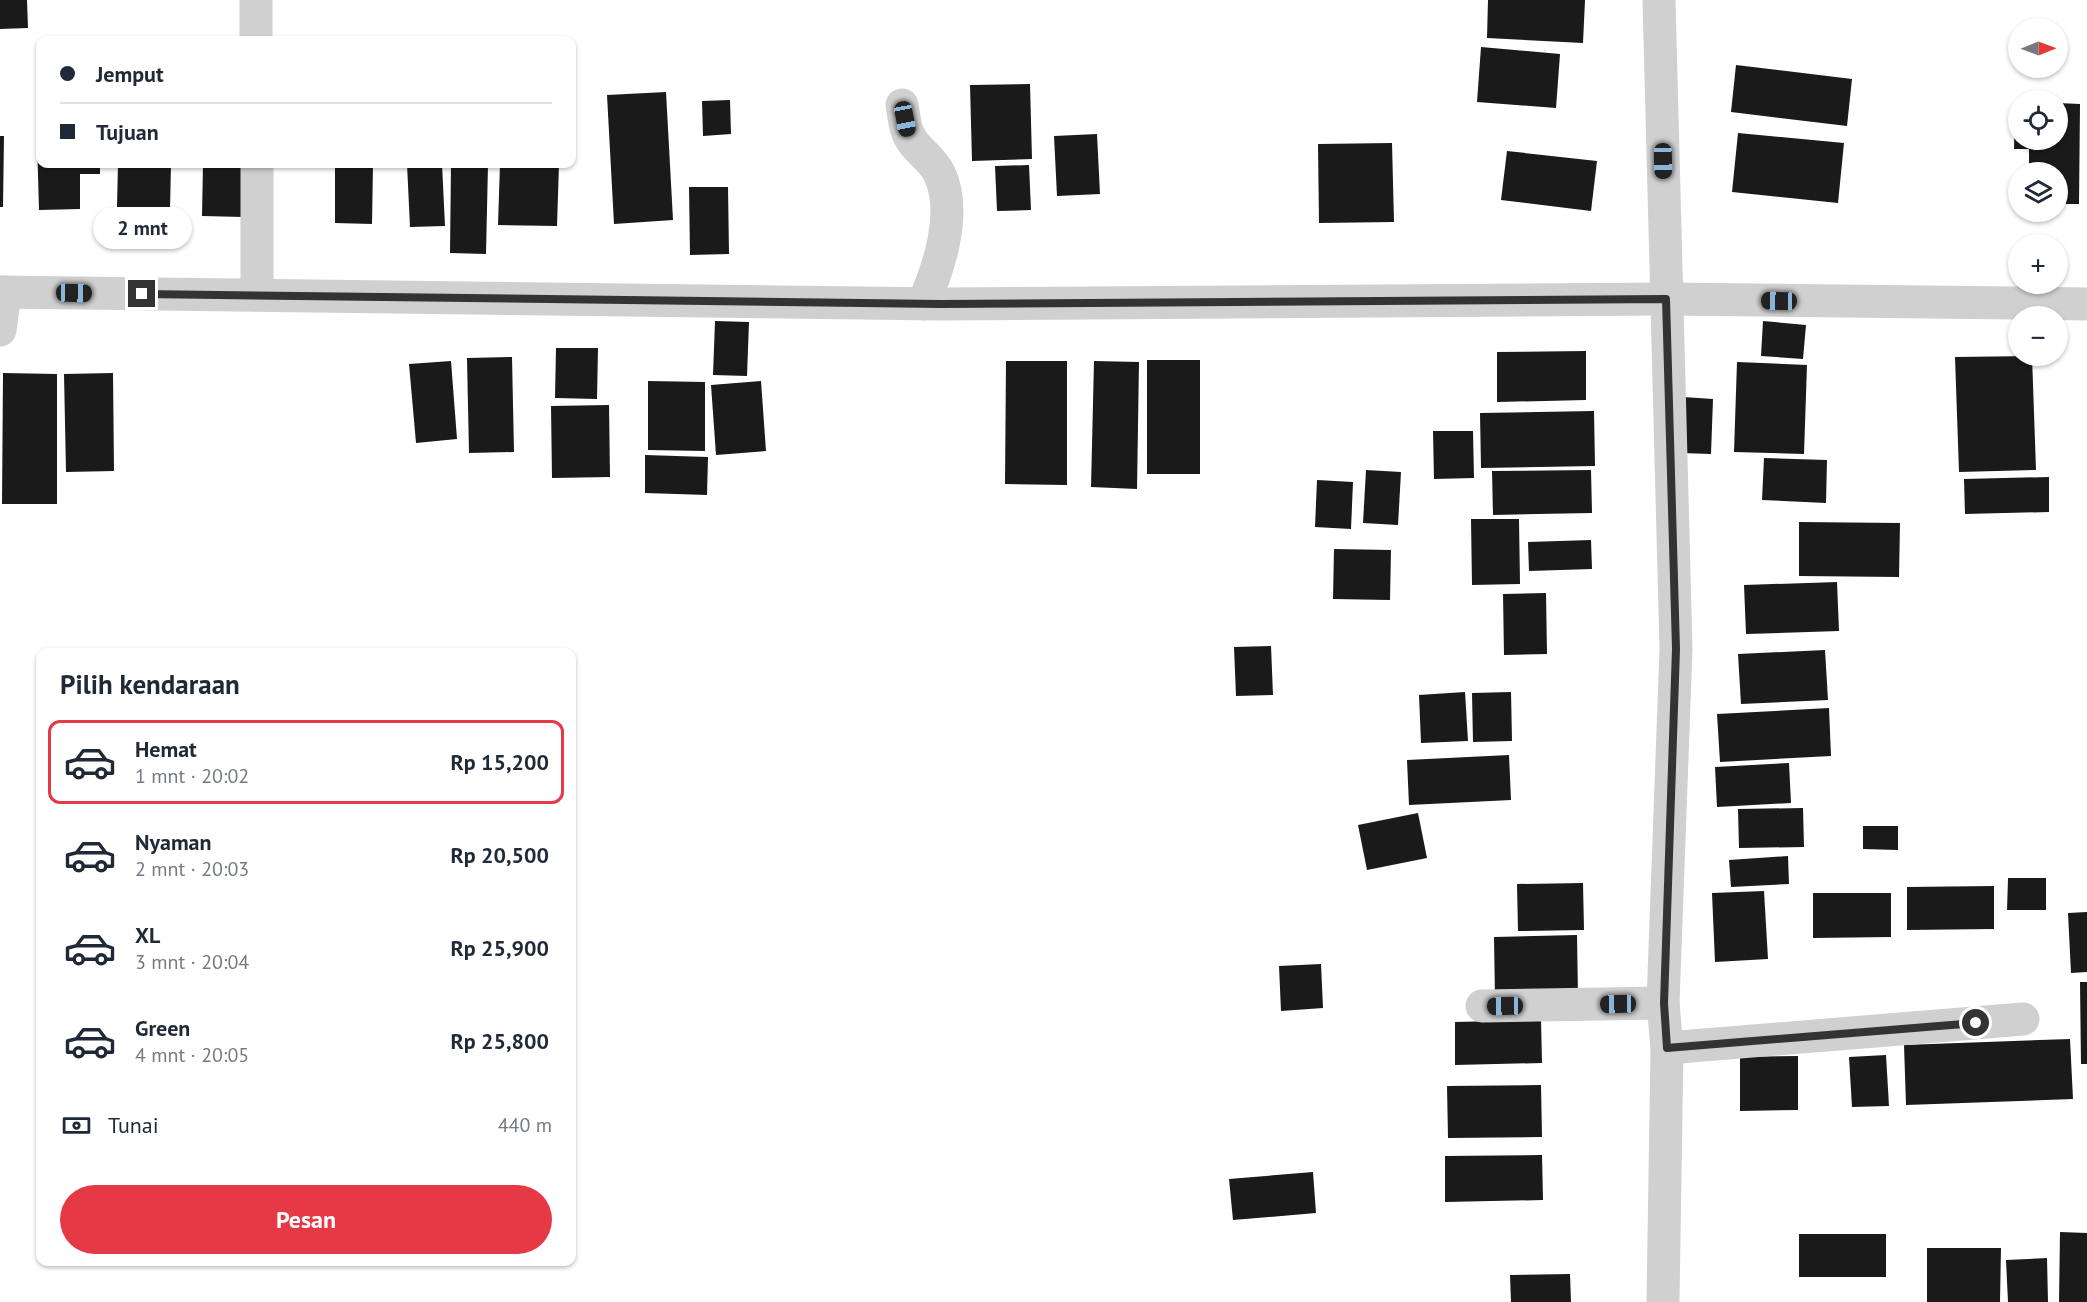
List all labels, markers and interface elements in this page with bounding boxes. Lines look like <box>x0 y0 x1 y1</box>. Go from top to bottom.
north arrow <box>2008 18 2068 78</box>
map controls <box>2008 18 2068 366</box>
text: Jemput <box>96 60 164 88</box>
button: locate <box>2008 90 2068 150</box>
car <box>893 100 917 138</box>
text: Tujuan <box>96 118 159 146</box>
car <box>1654 143 1672 179</box>
button: layers <box>2008 162 2068 222</box>
callout: 2 mnt <box>92 207 192 249</box>
text: 2 mnt <box>117 215 168 241</box>
button: + <box>2008 234 2068 294</box>
route end <box>128 280 155 307</box>
car <box>56 284 92 302</box>
car <box>1761 292 1797 310</box>
button: − <box>2008 306 2068 366</box>
text: Pilih kendaraan <box>60 667 240 701</box>
icon: car <box>63 735 117 789</box>
text: Hemat <box>135 735 197 763</box>
text: Rp 15,200 <box>450 748 549 776</box>
text: 1 mnt · 20:02 <box>135 763 249 789</box>
icon: car <box>63 828 117 882</box>
text: Nyaman <box>135 828 212 856</box>
text: Rp 20,500 <box>450 841 549 869</box>
text: 2 mnt · 20:03 <box>135 856 249 882</box>
icon: car <box>63 921 117 975</box>
text: XL <box>135 921 160 949</box>
text: Rp 25,900 <box>450 934 549 962</box>
text: 3 mnt · 20:04 <box>135 949 249 975</box>
car <box>1600 995 1636 1013</box>
car <box>1487 997 1523 1015</box>
route start <box>1962 1009 1989 1036</box>
icon: car <box>63 1014 117 1068</box>
text: Green <box>135 1014 190 1042</box>
text: Rp 25,800 <box>450 1027 549 1055</box>
text: 4 mnt · 20:05 <box>135 1042 249 1068</box>
icon: cash <box>60 1109 93 1142</box>
text: Tunai <box>108 1111 159 1139</box>
text: 440 m <box>498 1112 552 1138</box>
button: Pesan <box>60 1185 552 1254</box>

